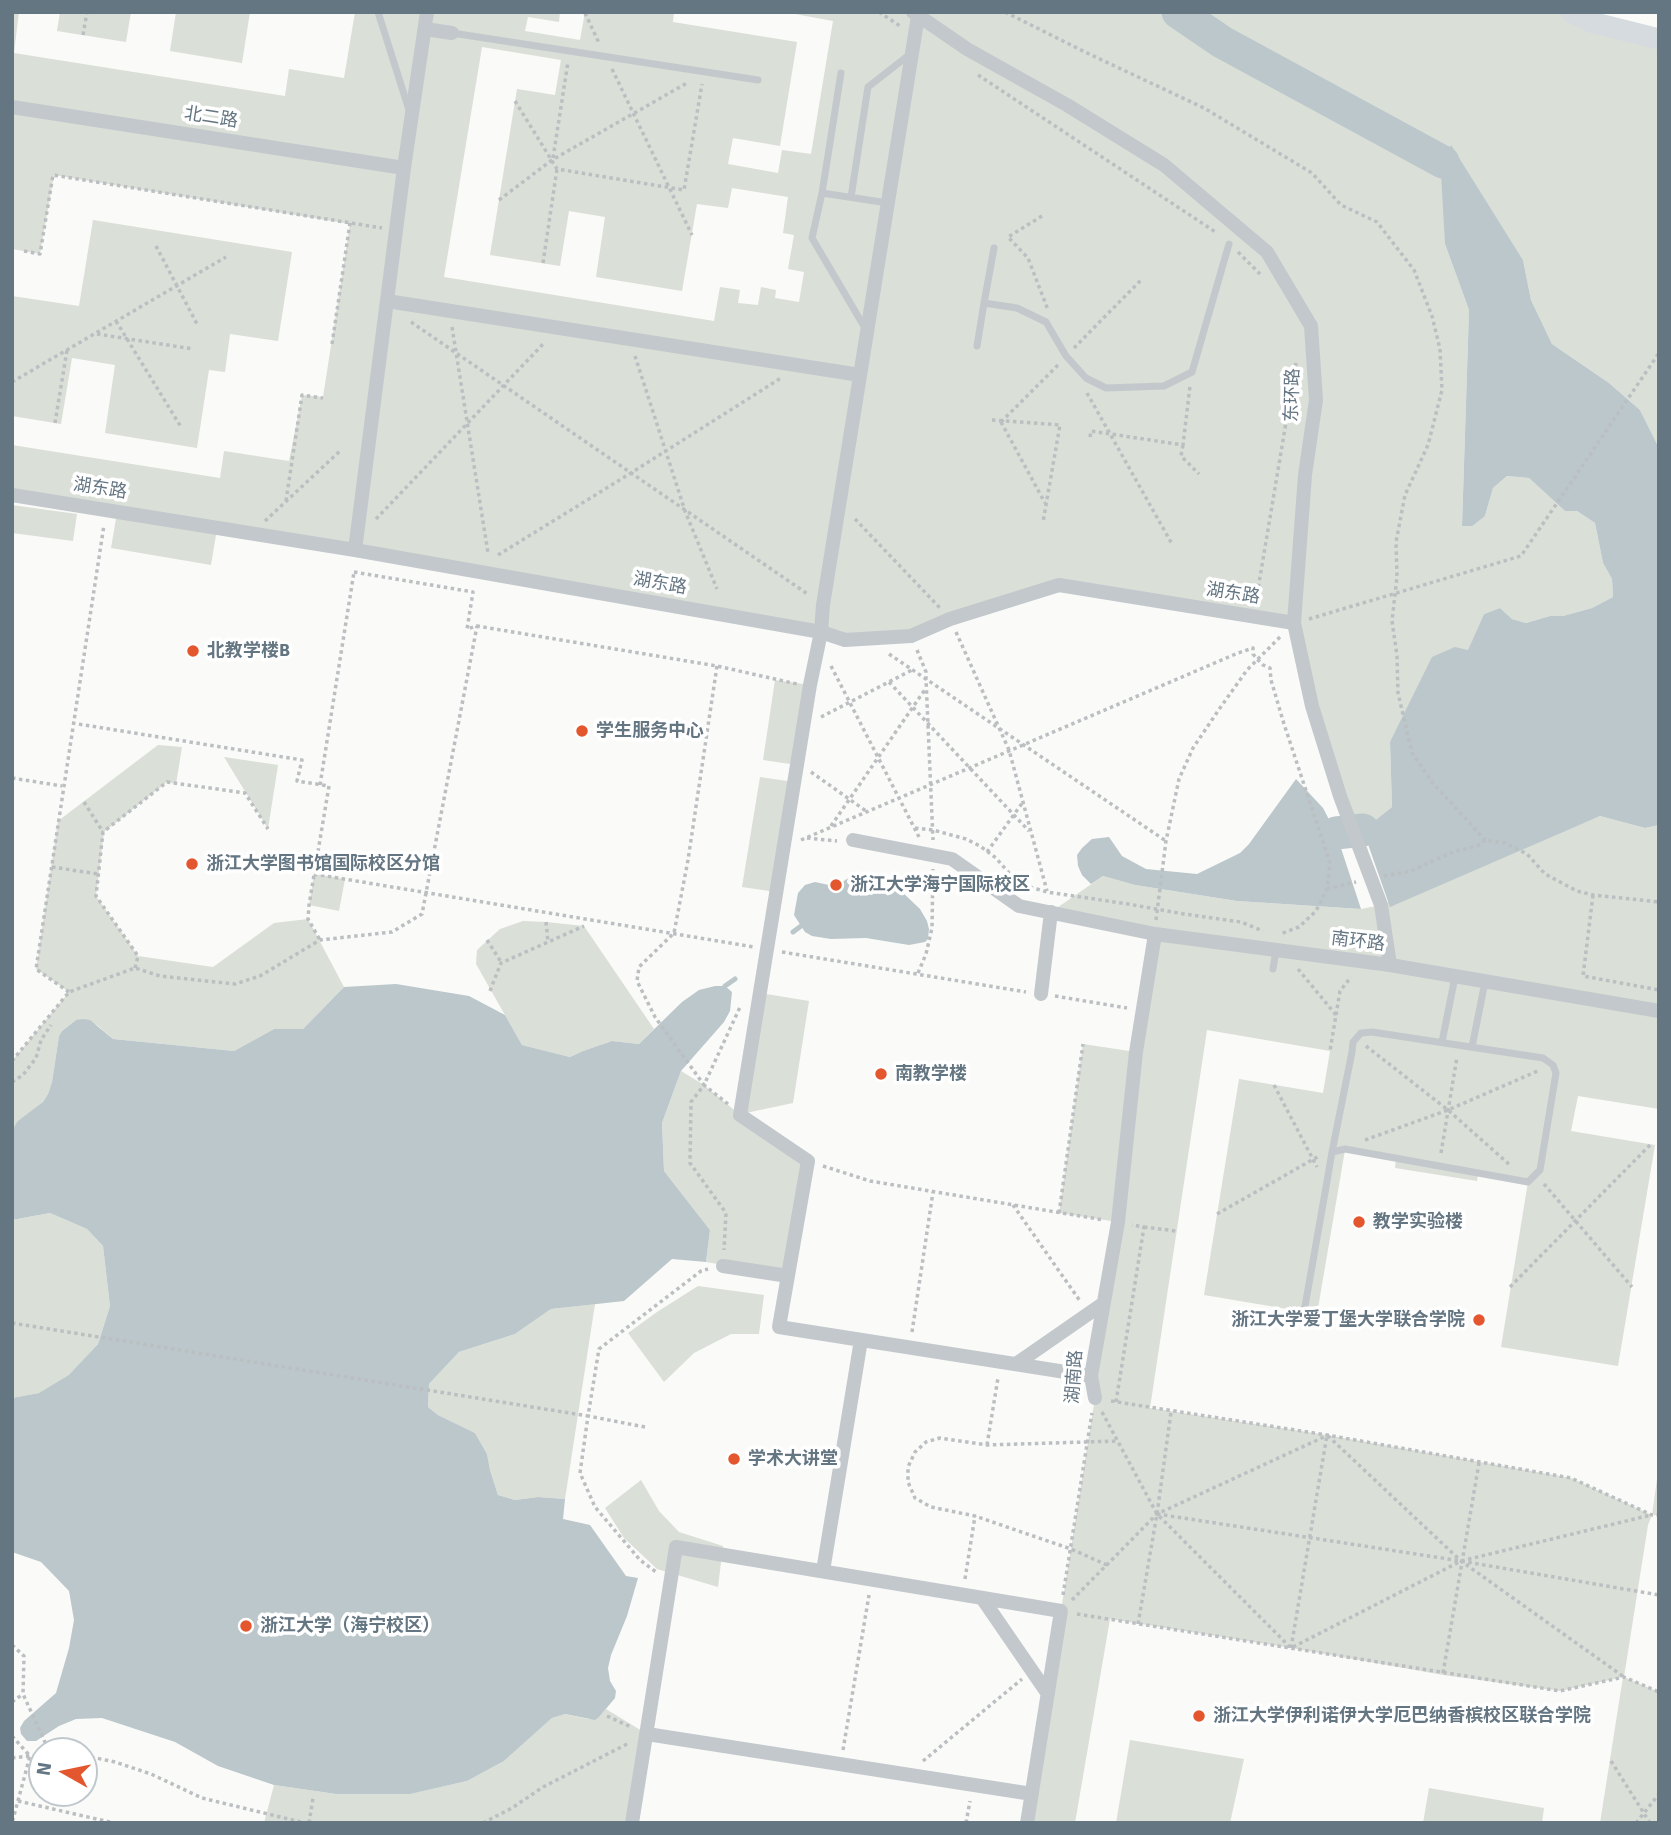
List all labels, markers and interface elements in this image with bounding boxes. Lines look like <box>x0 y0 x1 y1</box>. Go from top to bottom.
street label: 北二路 <box>183 103 239 133</box>
street label: 东环路 <box>1281 368 1305 422</box>
street label: 湖东路 <box>72 474 128 504</box>
street label: 湖东路 <box>632 569 688 599</box>
street label: 湖东路 <box>1205 579 1261 609</box>
place label: 北教学楼B <box>207 640 290 662</box>
marker: 北教学楼B <box>185 643 201 659</box>
place label: 学生服务中心 <box>596 720 704 742</box>
marker: 学生服务中心 <box>574 723 590 739</box>
place label: 浙江大学图书馆国际校区分馆 <box>206 853 440 875</box>
marker: 浙江大学图书馆国际校区分馆 <box>184 856 200 872</box>
place label: 浙江大学海宁国际校区 <box>850 874 1030 896</box>
marker: 浙江大学海宁国际校区 <box>828 877 844 893</box>
street label: 南环路 <box>1330 928 1386 956</box>
place label: 南教学楼 <box>895 1063 967 1085</box>
marker: 南教学楼 <box>873 1066 889 1082</box>
place label: 教学实验楼 <box>1373 1211 1463 1233</box>
marker: 教学实验楼 <box>1351 1214 1367 1230</box>
place label: 浙江大学爱丁堡大学联合学院 <box>1231 1309 1465 1331</box>
marker: 浙江大学爱丁堡大学联合学院 <box>1471 1312 1487 1328</box>
street label: 湖南路 <box>1062 1349 1088 1405</box>
place label: 学术大讲堂 <box>748 1448 838 1470</box>
marker: 学术大讲堂 <box>726 1451 742 1467</box>
place label: 浙江大学（海宁校区） <box>260 1615 440 1637</box>
marker: 浙江大学（海宁校区） <box>238 1618 254 1634</box>
place label: 浙江大学伊利诺伊大学厄巴纳香槟校区联合学院 <box>1213 1705 1591 1727</box>
marker: 浙江大学伊利诺伊大学厄巴纳香槟校区联合学院 <box>1191 1708 1207 1724</box>
north arrow <box>28 1737 98 1807</box>
text: N <box>31 1761 57 1777</box>

